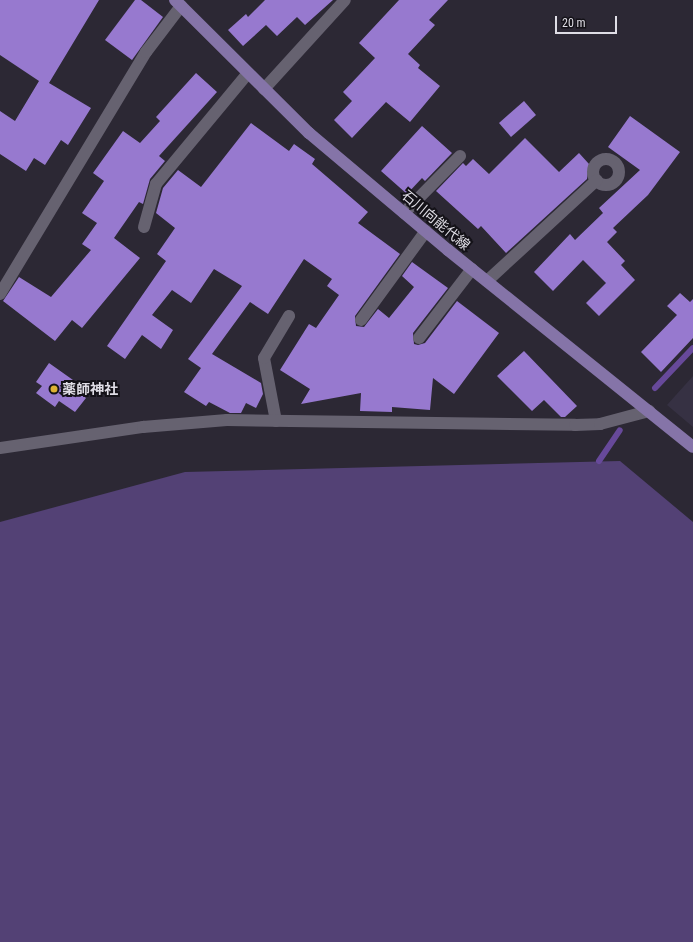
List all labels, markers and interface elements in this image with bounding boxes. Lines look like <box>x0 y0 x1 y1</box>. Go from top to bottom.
scale bar <box>557 8 619 34</box>
text: 20 m <box>562 16 586 30</box>
street label: 石川向能代線 <box>398 187 474 253</box>
place label: 薬師神社 <box>62 381 118 397</box>
marker: 薬師神社 <box>49 384 59 394</box>

